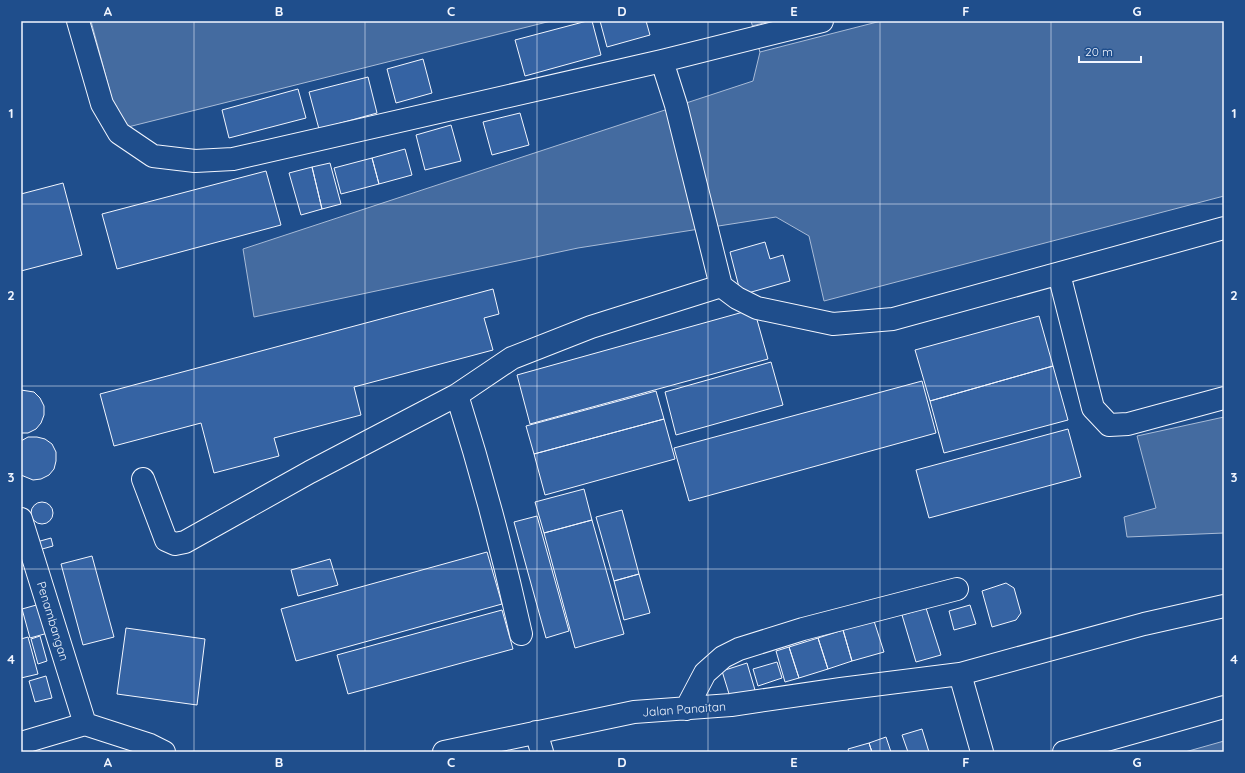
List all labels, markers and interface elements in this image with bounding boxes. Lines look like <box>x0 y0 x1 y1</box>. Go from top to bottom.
text: A <box>104 3 113 19</box>
text: B <box>275 3 283 19</box>
text: C <box>447 3 455 19</box>
text: D <box>617 3 627 19</box>
text: E <box>790 3 798 19</box>
text: F <box>962 3 970 19</box>
text: G <box>1132 3 1142 19</box>
scale bar <box>1079 38 1141 64</box>
text: 20 m <box>1085 44 1113 59</box>
text: 1 <box>8 105 14 121</box>
text: 1 <box>1231 105 1237 121</box>
text: 2 <box>7 287 15 303</box>
text: 2 <box>1230 287 1238 303</box>
text: 3 <box>8 469 15 485</box>
text: 3 <box>1231 469 1238 485</box>
street label: Penambangan <box>34 580 72 662</box>
text: 4 <box>7 651 15 667</box>
text: 4 <box>1230 651 1238 667</box>
street label: Jalan Panaitan <box>642 699 726 719</box>
text: A <box>104 754 113 770</box>
text: B <box>275 754 283 770</box>
text: C <box>447 754 455 770</box>
text: D <box>617 754 627 770</box>
text: E <box>790 754 798 770</box>
text: F <box>962 754 970 770</box>
text: G <box>1132 754 1142 770</box>

